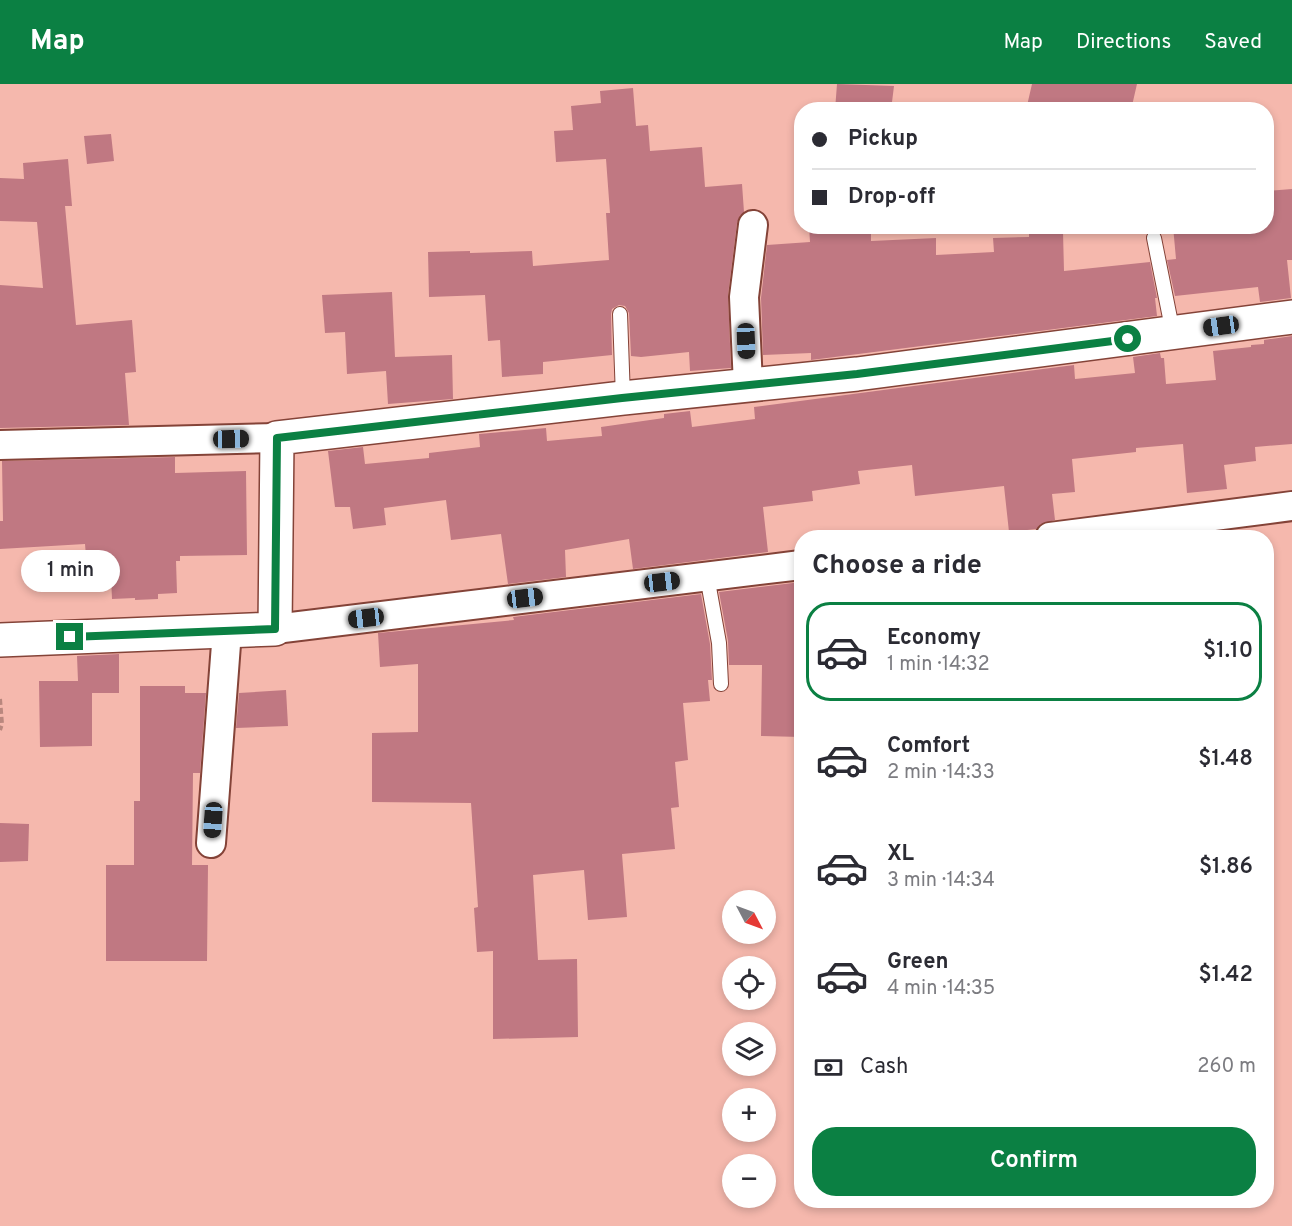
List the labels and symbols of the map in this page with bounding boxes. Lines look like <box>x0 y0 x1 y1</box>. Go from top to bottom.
car <box>1202 315 1240 337</box>
car <box>736 323 756 359</box>
route start <box>1114 325 1141 352</box>
car <box>213 430 249 448</box>
callout: 1 min <box>20 550 119 592</box>
car <box>643 571 681 593</box>
car <box>506 587 544 609</box>
car <box>347 607 385 629</box>
route end <box>56 623 83 650</box>
car <box>203 801 223 839</box>
north arrow <box>722 890 776 944</box>

